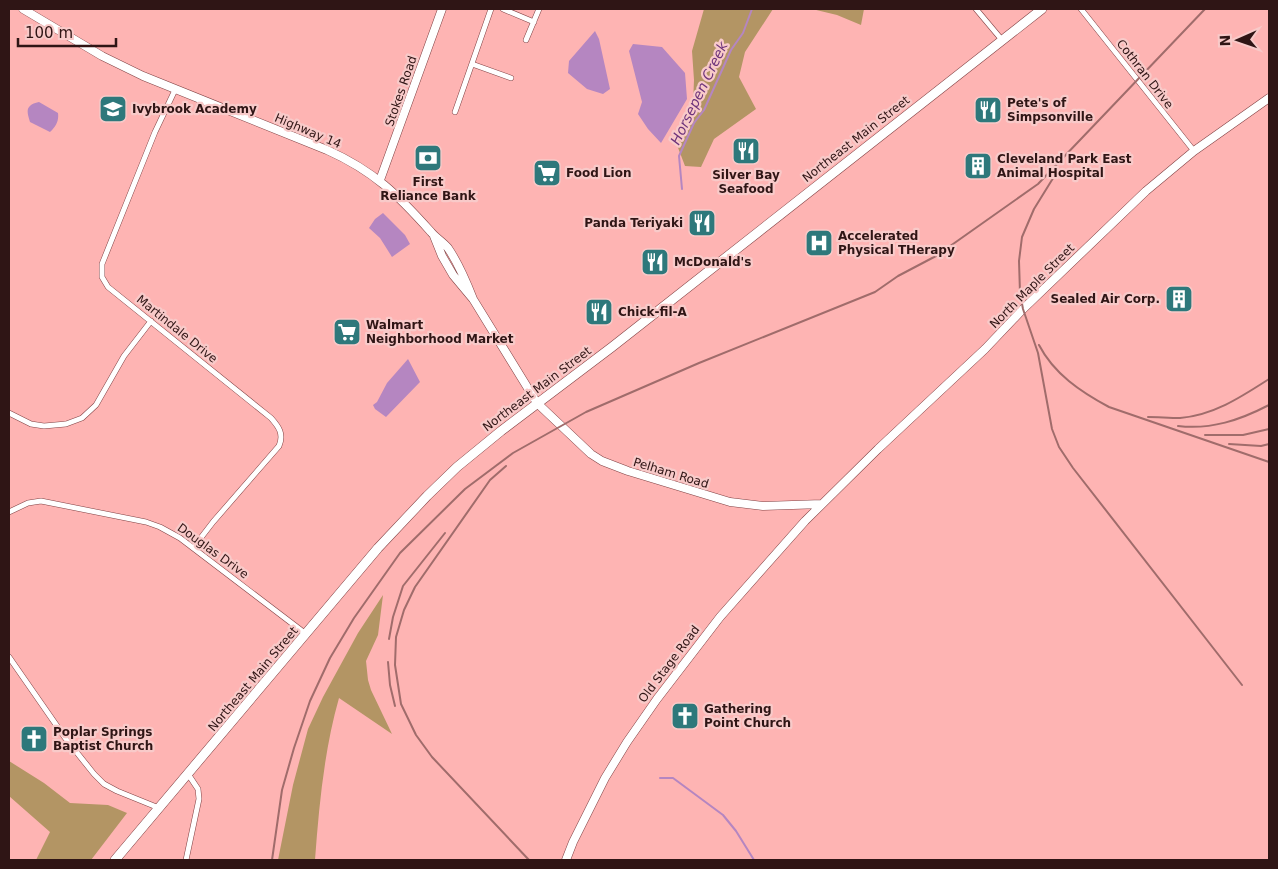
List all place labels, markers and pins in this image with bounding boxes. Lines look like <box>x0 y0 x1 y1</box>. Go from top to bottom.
school or university icon: Ivybrook Academy <box>98 94 128 124</box>
restaurant icon: Pete's of Simpsonville <box>973 95 1003 125</box>
place label: Pete's of Simpsonville <box>1007 96 1093 124</box>
place label: Ivybrook Academy <box>132 102 257 116</box>
restaurant icon: Silver Bay Seafood <box>731 136 761 166</box>
bank icon: First Reliance Bank <box>413 143 443 173</box>
building icon: Cleveland Park East Animal Hospital <box>963 151 993 181</box>
place label: Cleveland Park East Animal Hospital <box>997 152 1132 180</box>
supermarket icon: Food Lion <box>532 158 562 188</box>
place label: Food Lion <box>566 166 632 180</box>
place label: Silver Bay Seafood <box>712 168 780 196</box>
place label: First Reliance Bank <box>380 175 477 203</box>
restaurant icon: Panda Teriyaki <box>687 208 717 238</box>
place label: Panda Teriyaki <box>584 216 683 230</box>
hospital icon: Accelerated Physical THerapy <box>804 228 834 258</box>
place label: Accelerated Physical THerapy <box>838 229 955 257</box>
restaurant icon: McDonald's <box>640 247 670 277</box>
place label: McDonald's <box>674 255 751 269</box>
building icon: Sealed Air Corp. <box>1164 284 1194 314</box>
place label: Sealed Air Corp. <box>1050 292 1160 306</box>
restaurant icon: Chick-fil-A <box>584 297 614 327</box>
place label: Chick-fil-A <box>618 305 688 319</box>
supermarket icon: Walmart Neighborhood Market <box>332 317 362 347</box>
place label: Walmart Neighborhood Market <box>366 318 514 346</box>
church icon: Gathering Point Church <box>670 701 700 731</box>
place label: Gathering Point Church <box>704 702 791 730</box>
church icon: Poplar Springs Baptist Church <box>19 724 49 754</box>
place label: Poplar Springs Baptist Church <box>53 725 153 753</box>

